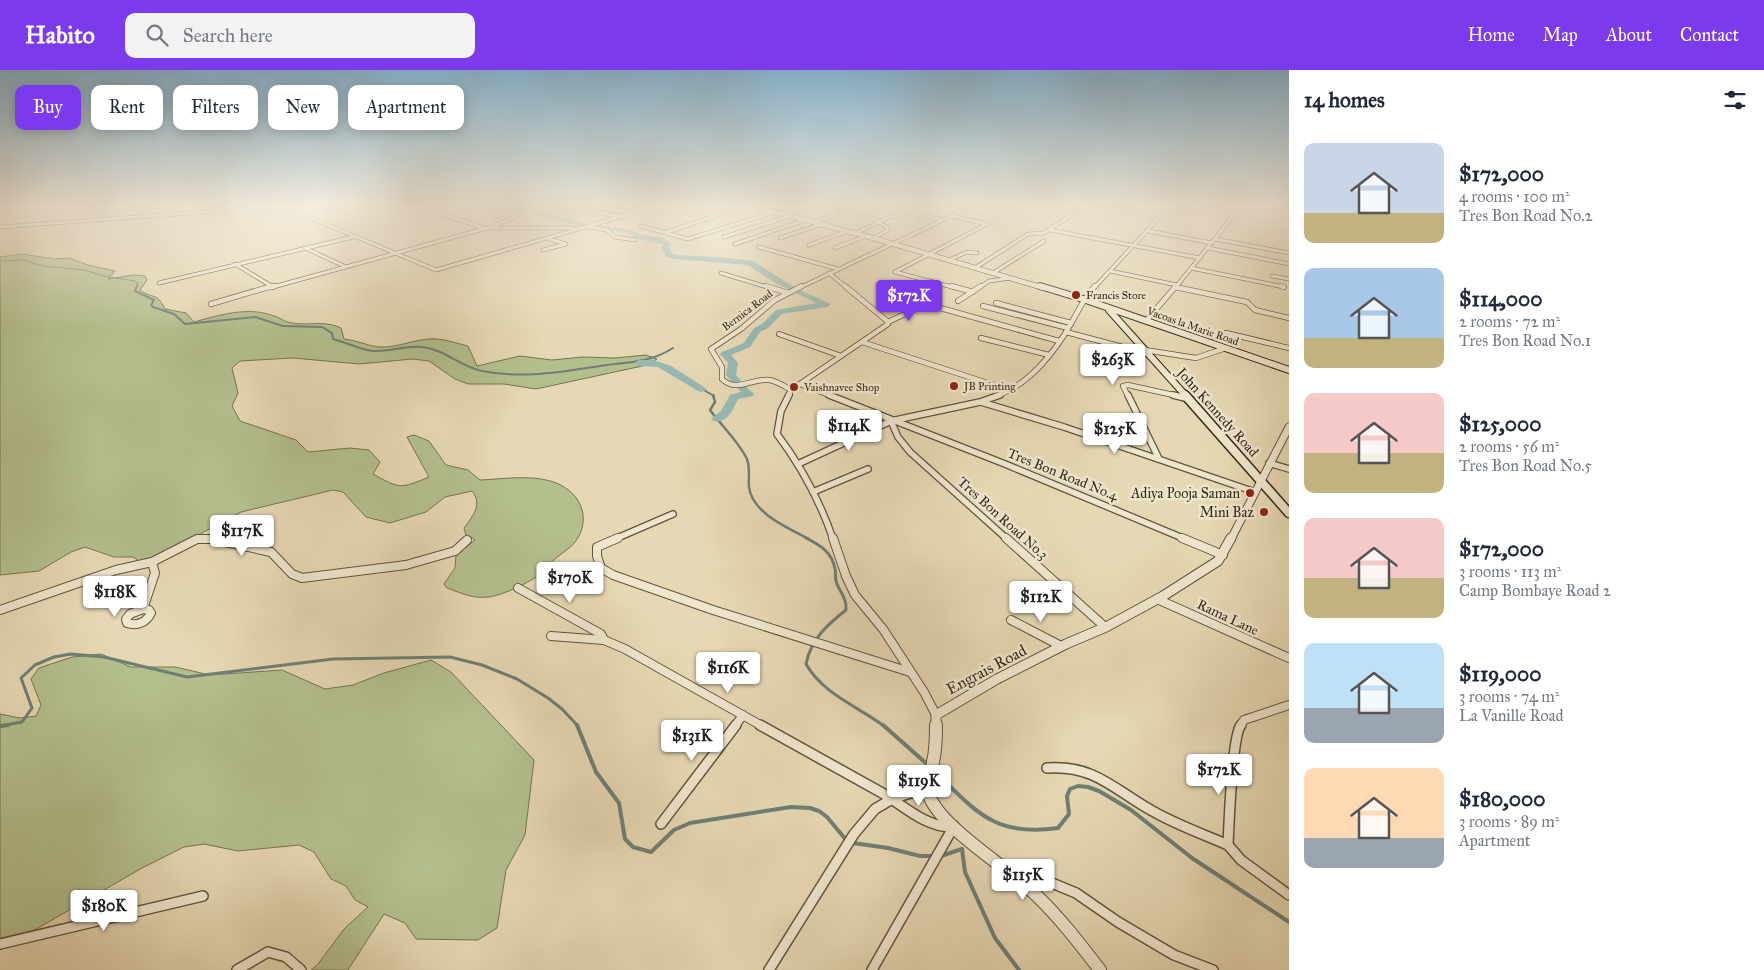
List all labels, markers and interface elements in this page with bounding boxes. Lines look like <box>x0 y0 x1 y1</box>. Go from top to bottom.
search box <box>125 13 475 58</box>
text: Habito <box>25 20 95 50</box>
icon: search <box>143 21 171 49</box>
text: Search here <box>183 24 273 47</box>
text: Home <box>1468 24 1515 46</box>
text: Map <box>1543 24 1578 46</box>
text: About <box>1606 24 1652 46</box>
text: Contact <box>1680 24 1739 46</box>
chip: Buy <box>15 85 81 130</box>
chip: Rent <box>91 85 163 130</box>
chip: Filters <box>173 85 258 130</box>
chip: New <box>268 85 338 130</box>
chip: Apartment <box>348 85 464 130</box>
icon: filters <box>1721 86 1749 114</box>
text: 14 homes <box>1304 87 1385 113</box>
text: $172,000 <box>1459 161 1544 187</box>
icon: home <box>1344 163 1404 223</box>
text: 4 rooms · 100 m² <box>1459 187 1570 206</box>
text: Tres Bon Road No.2 <box>1459 206 1593 225</box>
pin: $172K <box>874 280 944 322</box>
text: $172K <box>887 286 931 305</box>
text: $114,000 <box>1459 286 1542 312</box>
street label: Bernica Road <box>719 287 776 334</box>
icon: home <box>1344 288 1404 348</box>
marker: Francis Store <box>1070 289 1082 301</box>
place label: Francis Store <box>1086 289 1147 302</box>
street label: Vacoas la Marie Road <box>1144 304 1241 348</box>
text: 2 rooms · 72 m² <box>1459 312 1560 331</box>
text: Tres Bon Road No.1 <box>1459 331 1591 350</box>
pin: $263K <box>1078 344 1148 386</box>
text: $263K <box>1091 350 1135 369</box>
street label: John Kennedy Road <box>1171 363 1262 461</box>
marker: JB Printing <box>948 380 960 392</box>
place label: JB Printing <box>963 380 1016 394</box>
marker: Vaishnavee Shop <box>788 381 800 393</box>
place label: Vaishnavee Shop <box>803 381 880 394</box>
pin: $114K <box>814 410 884 452</box>
text: $125,000 <box>1459 411 1541 437</box>
pin: $125K <box>1080 412 1150 455</box>
icon: home <box>1344 413 1404 473</box>
text: $114K <box>828 416 870 435</box>
text: $125K <box>1094 419 1136 438</box>
text: 2 rooms · 56 m² <box>1459 437 1559 456</box>
street label: Tres Bon Road No.4 <box>1005 445 1122 505</box>
text: Tres Bon Road No.5 <box>1459 456 1592 475</box>
street label: Tres Bon Road No.3 <box>954 473 1051 563</box>
place label: Adiya Pooja Saman <box>1130 485 1240 502</box>
marker: Adiya Pooja Saman <box>1244 487 1256 499</box>
place label: Mini Baz <box>1200 504 1255 521</box>
marker: Mini Baz <box>1258 506 1270 518</box>
pin: $117K <box>207 514 277 557</box>
text: $117K <box>221 521 263 540</box>
text: $172,000 <box>1459 536 1544 562</box>
icon: home <box>1344 538 1404 598</box>
pin: $170K <box>535 562 605 604</box>
text: 3 rooms · 113 m² <box>1459 562 1561 581</box>
text: $170K <box>547 568 593 587</box>
pin: $118K <box>80 576 150 618</box>
pin: $112K <box>1006 580 1076 623</box>
text: Camp Bombaye Road 2 <box>1459 581 1611 600</box>
text: $118K <box>94 582 136 601</box>
text: $112K <box>1020 587 1062 606</box>
street label: Rama Lane <box>1194 596 1261 639</box>
street label: Engrais Road <box>943 640 1030 699</box>
pin: $116K <box>693 652 763 694</box>
text: $116K <box>707 658 749 677</box>
text: $119,000 <box>1459 661 1541 687</box>
icon: home <box>1344 663 1404 723</box>
text: 3 rooms · 74 m² <box>1459 687 1559 706</box>
text: La Vanille Road <box>1459 706 1564 725</box>
pin: $131K <box>657 720 727 762</box>
text: $131K <box>672 726 712 745</box>
pin: $172K <box>1184 754 1254 796</box>
text: $172K <box>1197 760 1241 779</box>
pin: $119K <box>884 764 954 807</box>
text: $119K <box>898 771 940 790</box>
text: $180,000 <box>1459 786 1545 812</box>
icon: home <box>1344 788 1404 848</box>
text: 3 rooms · 89 m² <box>1459 812 1559 831</box>
text: Apartment <box>1459 831 1531 850</box>
pin: $115K <box>988 858 1058 901</box>
text: $115K <box>1003 865 1043 884</box>
pin: $180K <box>69 890 139 932</box>
text: $180K <box>81 896 127 915</box>

